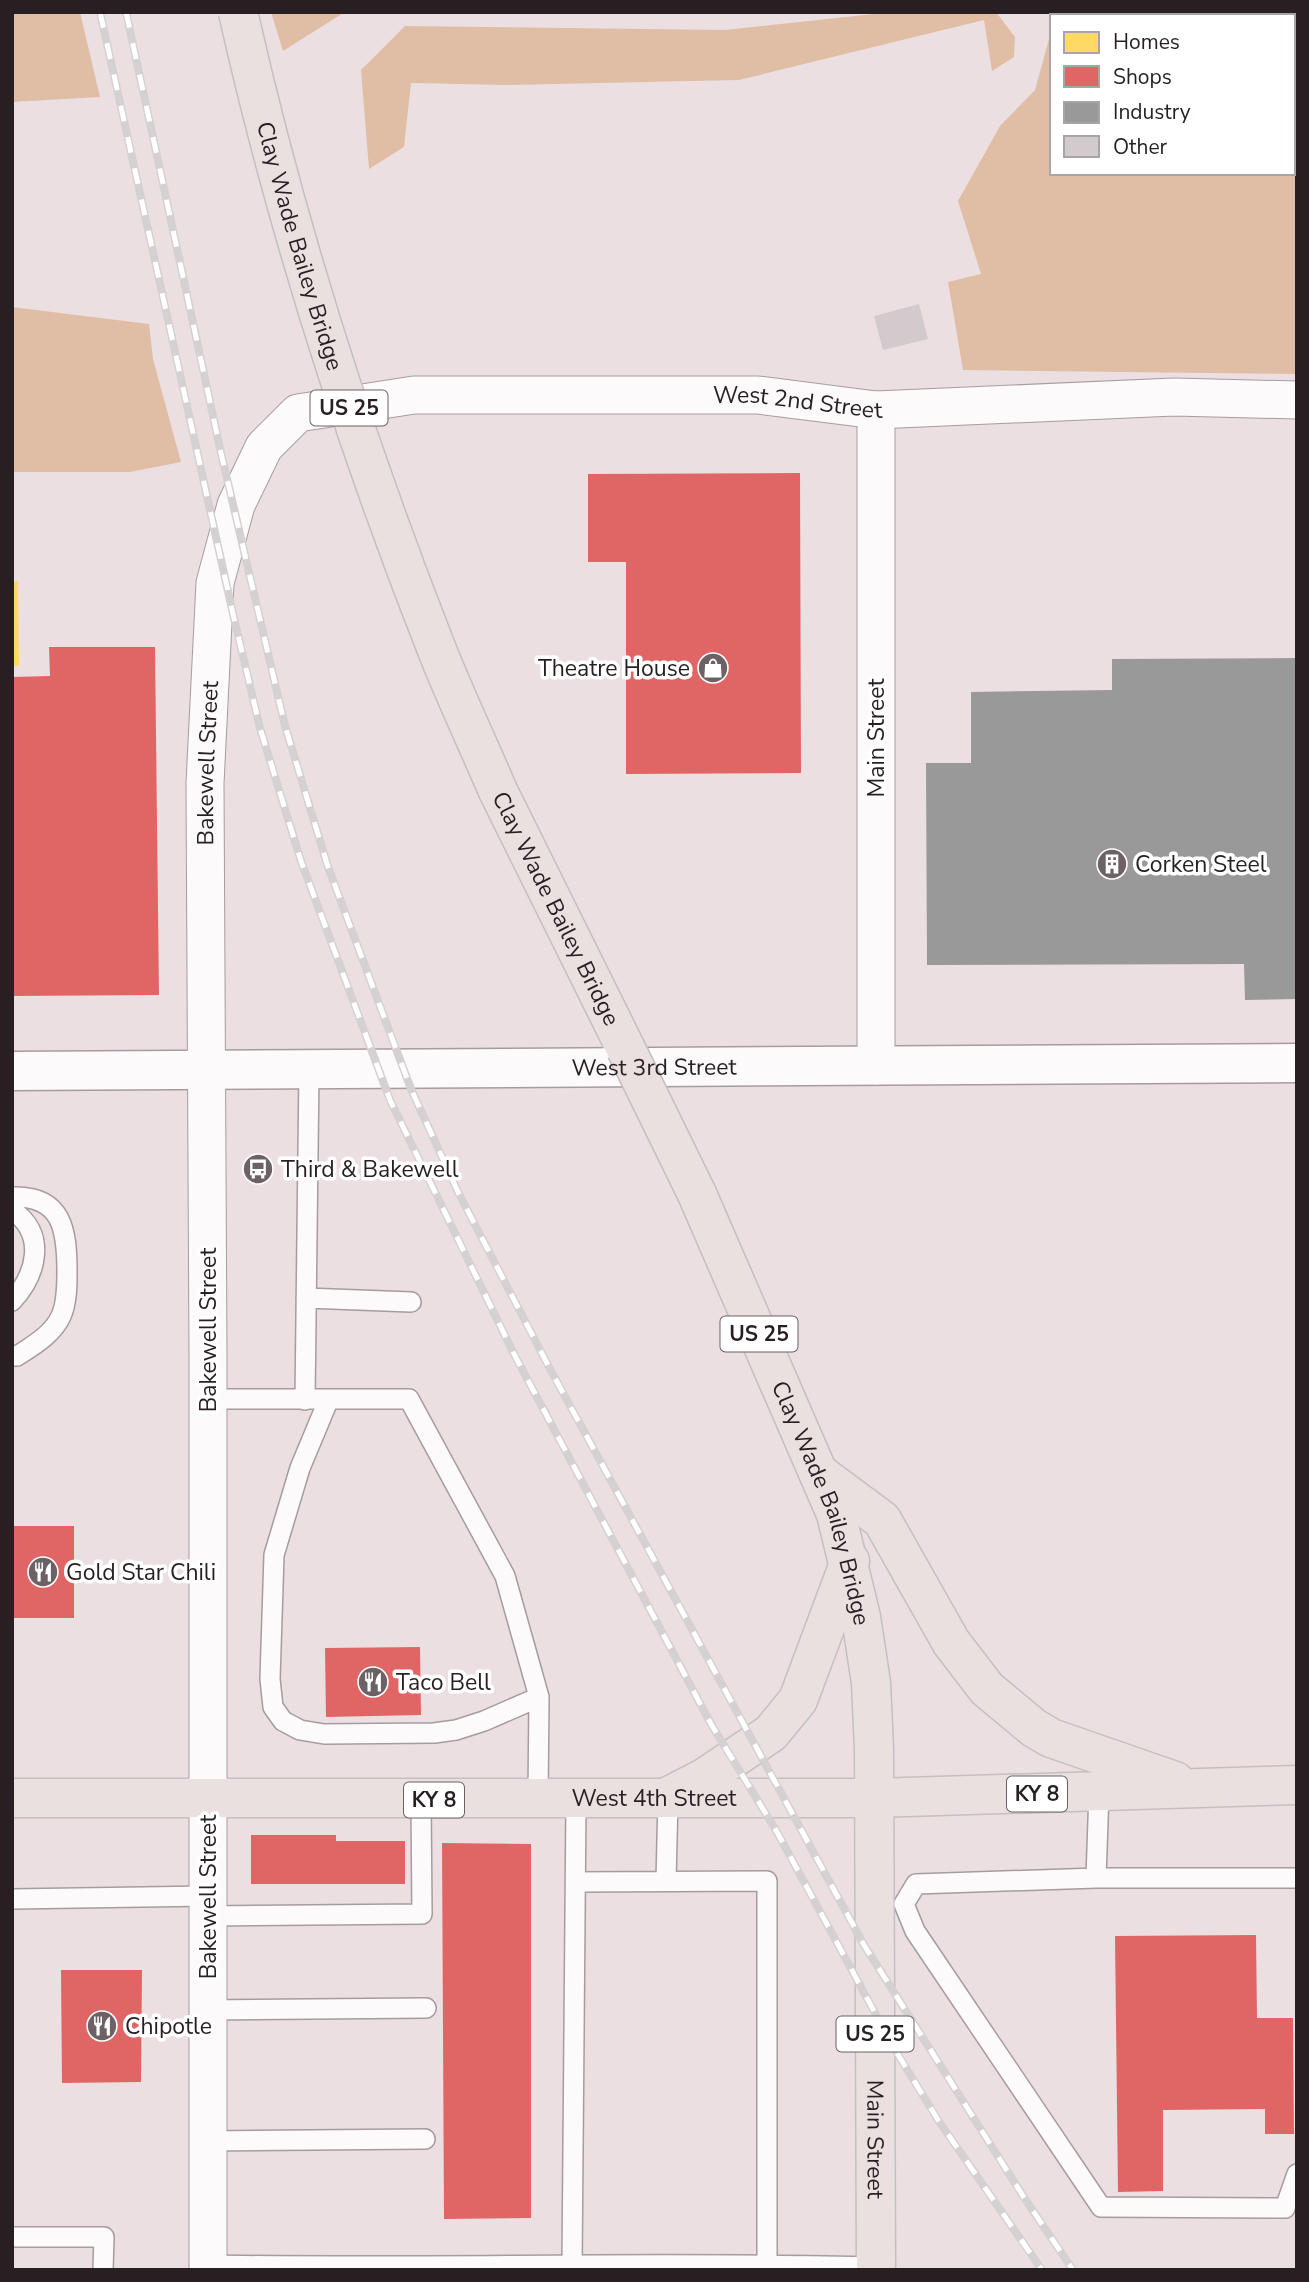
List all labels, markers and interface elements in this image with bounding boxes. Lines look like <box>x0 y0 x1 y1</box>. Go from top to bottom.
legend <box>1050 14 1295 175</box>
text: Homes <box>1113 28 1180 56</box>
text: Shops <box>1113 63 1172 91</box>
text: Industry <box>1113 98 1191 126</box>
street label: Clay Wade Bailey Bridge <box>249 118 351 374</box>
text: Other <box>1113 133 1168 161</box>
street label: West 2nd Street <box>713 380 884 426</box>
road number: US 25 <box>310 390 388 426</box>
shop icon: Theatre House <box>696 651 730 685</box>
place label: Theatre House <box>538 653 690 684</box>
street label: Main Street <box>861 678 892 797</box>
street label: Bakewell Street <box>189 679 226 846</box>
street label: Clay Wade Bailey Bridge <box>485 786 627 1031</box>
building icon: Corken Steel <box>1095 847 1129 881</box>
place label: Corken Steel <box>1135 849 1267 880</box>
street label: West 3rd Street <box>571 1051 738 1083</box>
bus stop icon: Third & Bakewell <box>241 1152 275 1186</box>
place label: Third & Bakewell <box>281 1154 459 1185</box>
street label: Bakewell Street <box>193 1247 224 1412</box>
road number: US 25 <box>720 1316 798 1352</box>
street label: Clay Wade Bailey Bridge <box>764 1376 878 1627</box>
restaurant icon: Gold Star Chili <box>26 1555 60 1589</box>
place label: Gold Star Chili <box>66 1557 216 1588</box>
restaurant icon: Taco Bell <box>356 1665 390 1699</box>
place label: Taco Bell <box>396 1667 491 1698</box>
road number: KY 8 <box>1007 1776 1067 1812</box>
road number: KY 8 <box>404 1783 464 1818</box>
street label: West 4th Street <box>572 1783 737 1814</box>
street label: Bakewell Street <box>193 1814 224 1979</box>
restaurant icon: Chipotle <box>85 2009 119 2043</box>
place label: Chipotle <box>125 2011 212 2042</box>
road number: US 25 <box>836 2016 914 2052</box>
street label: Main Street <box>860 2080 891 2200</box>

